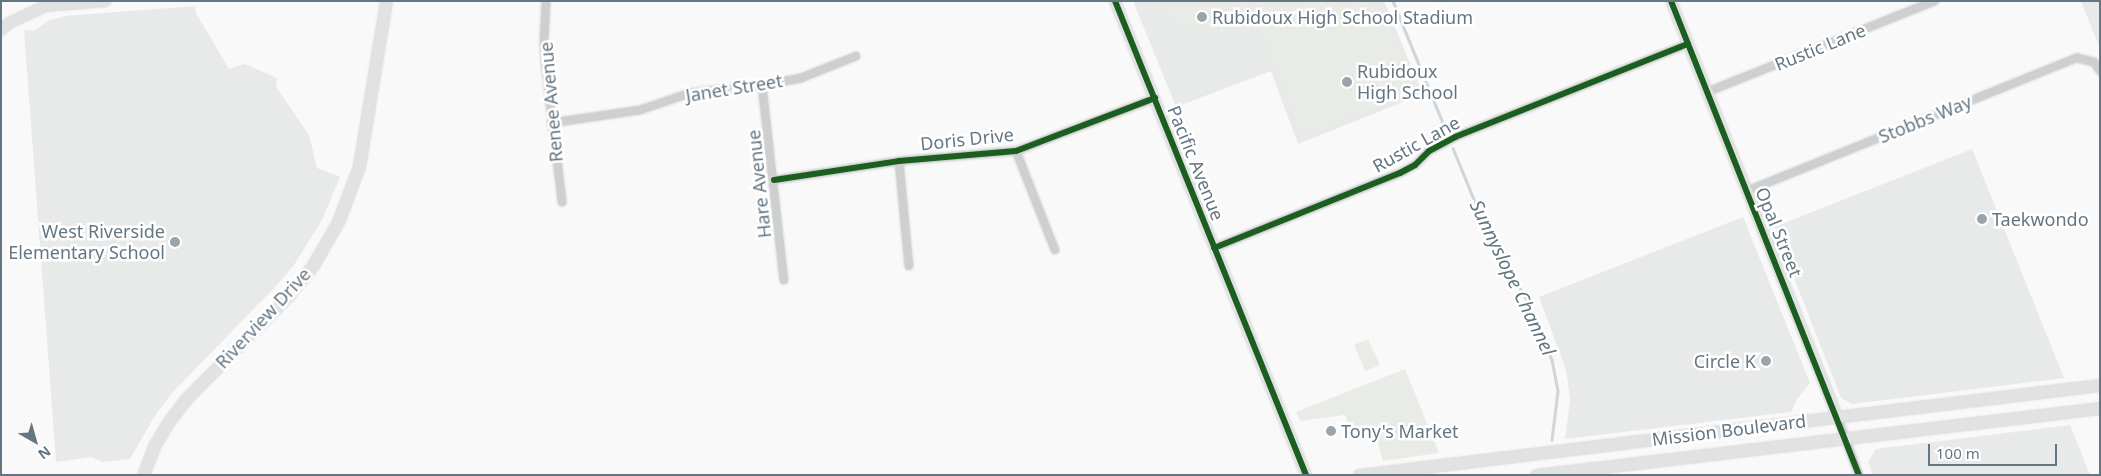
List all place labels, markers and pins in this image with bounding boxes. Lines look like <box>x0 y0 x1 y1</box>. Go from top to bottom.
place label: Rubidoux High School Stadium <box>1212 6 1473 28</box>
marker: Rubidoux High School Stadium <box>1196 11 1208 23</box>
place label: Rubidoux High School <box>1357 61 1458 104</box>
marker: Rubidoux High School <box>1341 76 1353 88</box>
place label: Taekwondo <box>1992 208 2089 230</box>
marker: Taekwondo <box>1976 213 1988 225</box>
place label: West Riverside Elementary School <box>8 221 165 264</box>
marker: West Riverside Elementary School <box>169 236 181 248</box>
place label: Circle K <box>1694 350 1756 372</box>
marker: Circle K <box>1760 355 1772 367</box>
place label: Tony's Market <box>1341 420 1459 442</box>
marker: Tony's Market <box>1325 425 1337 437</box>

